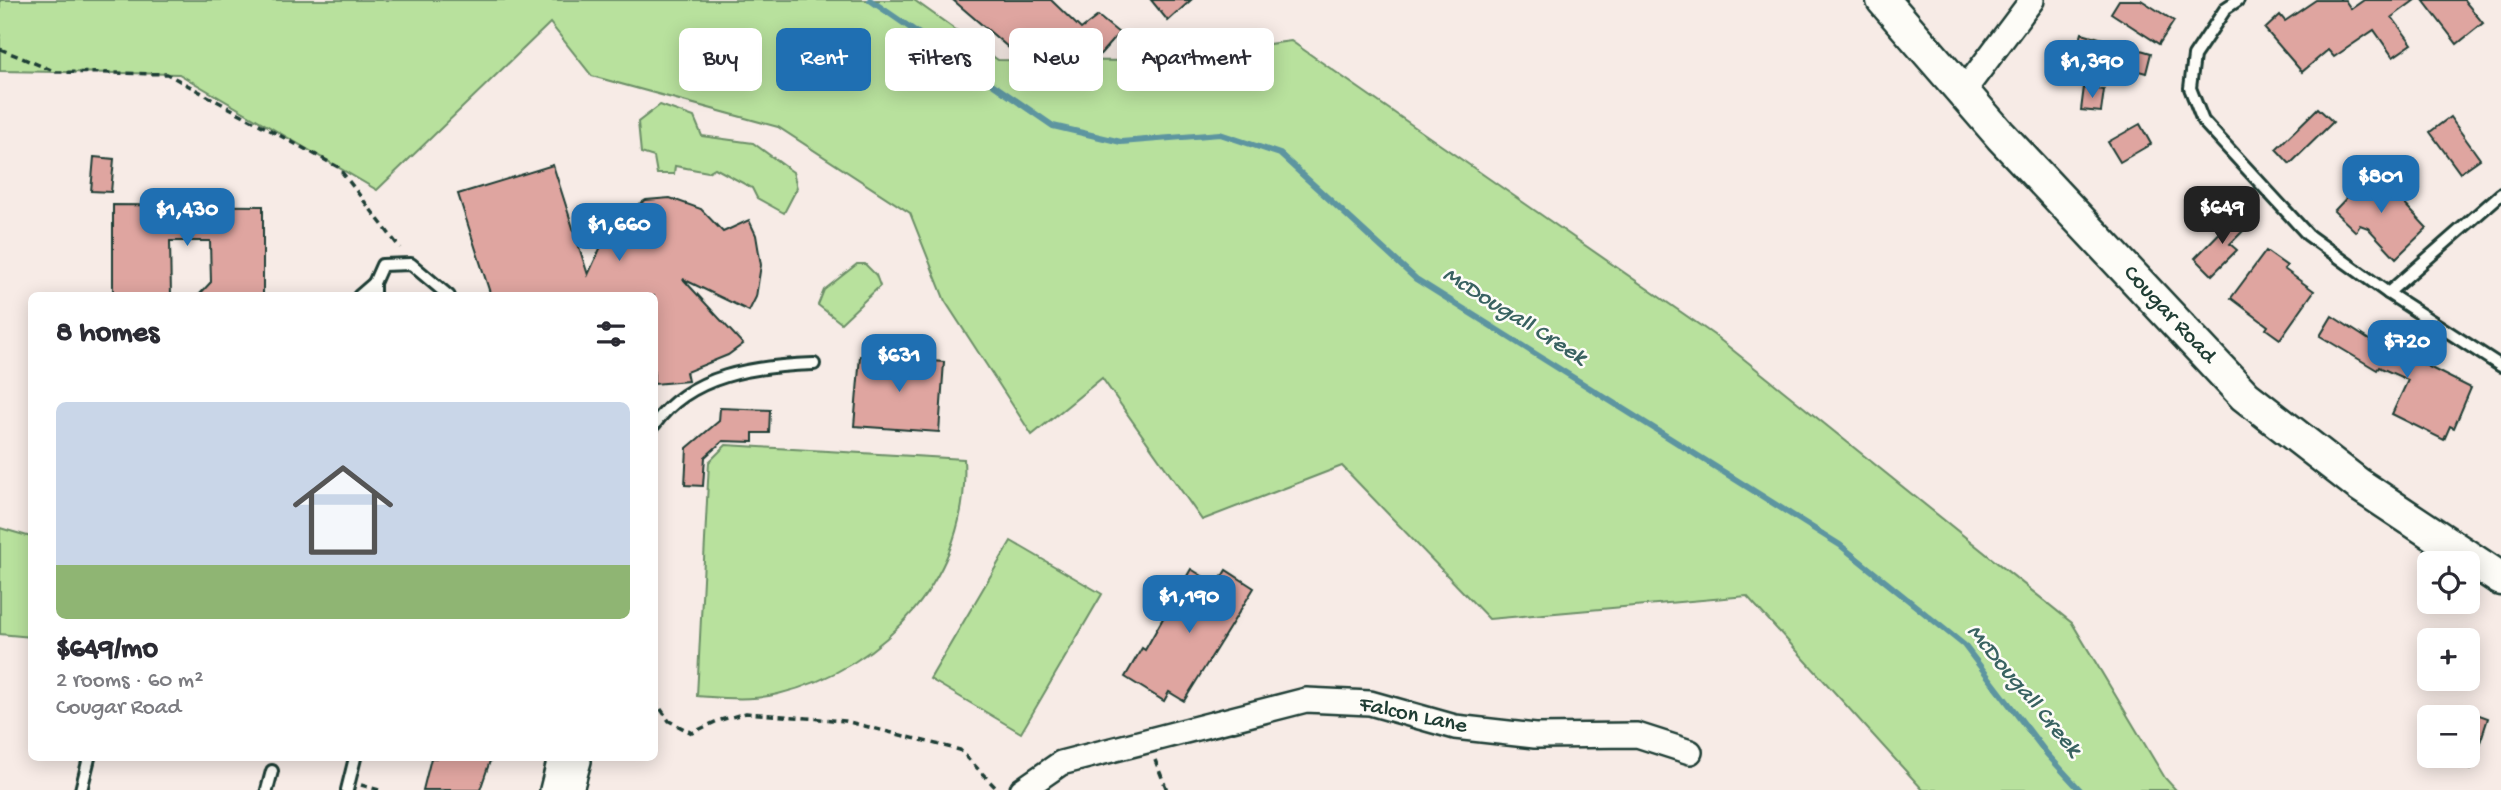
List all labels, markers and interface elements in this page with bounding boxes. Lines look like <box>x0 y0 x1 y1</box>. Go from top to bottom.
chip: Buy <box>679 28 762 91</box>
chip: Rent <box>776 28 871 91</box>
chip: Filters <box>885 28 995 91</box>
chip: New <box>1009 28 1103 91</box>
chip: Apartment <box>1117 28 1274 91</box>
pin: $1,390 <box>2035 41 2149 100</box>
text: $1,390 <box>2060 49 2124 76</box>
pin: $801 <box>2340 156 2422 215</box>
text: $801 <box>2358 164 2404 191</box>
pin: $649 <box>2181 187 2263 246</box>
pin: $1,430 <box>130 188 244 248</box>
text: $649 <box>2200 195 2244 222</box>
text: $1,430 <box>156 197 218 224</box>
pin: $1,660 <box>562 204 676 263</box>
text: $1,660 <box>587 212 651 239</box>
street label: Cougar Road <box>2117 260 2222 371</box>
water label: McDougall Creek <box>1437 261 1593 374</box>
icon: filters <box>592 315 630 353</box>
text: 8 homes <box>56 317 159 352</box>
pin: $720 <box>2366 320 2448 380</box>
text: $720 <box>2384 329 2430 356</box>
pin: $631 <box>858 334 940 394</box>
text: $631 <box>877 343 921 370</box>
icon: home <box>280 447 406 573</box>
map controls <box>2417 551 2480 768</box>
button: locate <box>2417 551 2480 614</box>
pin: $1,190 <box>1132 576 1246 635</box>
text: $1,190 <box>1159 584 1219 611</box>
water label: McDougall Creek <box>1959 619 2088 765</box>
button: + <box>2417 628 2480 691</box>
text: $649/mo <box>56 633 158 668</box>
text: 2 rooms · 60 m² <box>56 668 203 695</box>
street label: Falcon Lane <box>1356 691 1471 741</box>
text: Cougar Road <box>56 695 181 722</box>
button: − <box>2417 705 2480 768</box>

